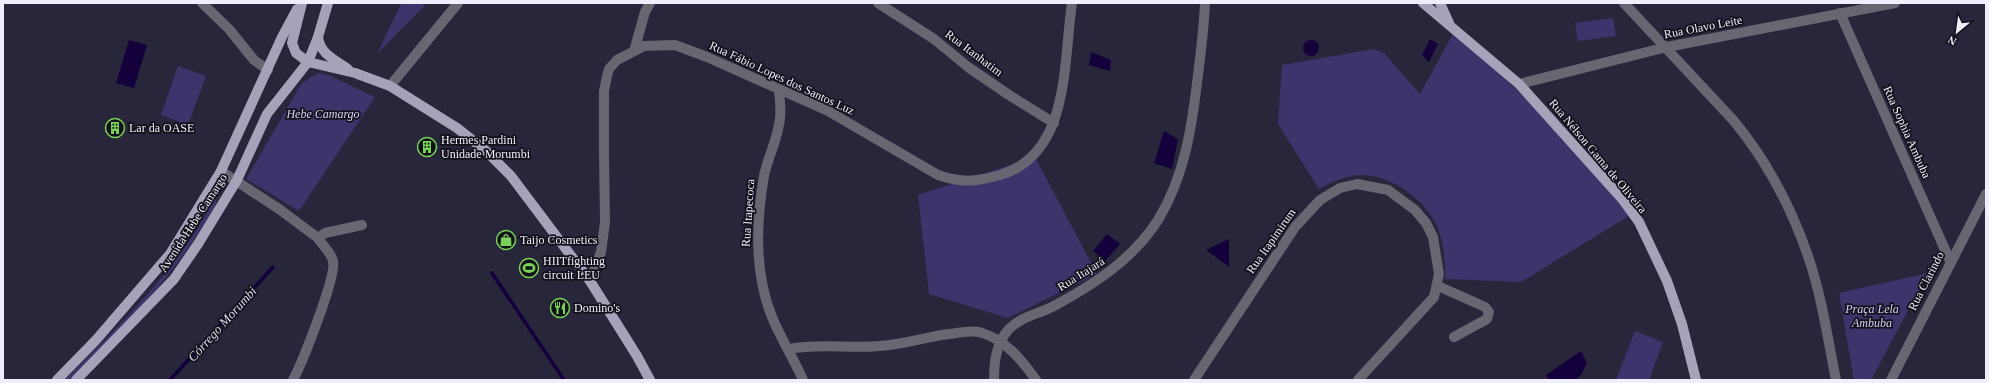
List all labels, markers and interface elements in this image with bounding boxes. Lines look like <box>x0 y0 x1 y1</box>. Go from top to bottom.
north arrow <box>1937 12 1977 52</box>
street label: Rua Olavo Leite <box>1663 13 1743 41</box>
street label: Rua Itanhatim <box>943 27 1006 80</box>
text: N <box>1946 34 1959 48</box>
street label: Rua Fábio Lopes dos Santos Luz <box>707 38 857 118</box>
street label: Rua Sophia Ambuba <box>1880 84 1934 181</box>
street label: Rua Nélson Gama de Oliveira <box>1546 96 1650 216</box>
park label: Hebe Camargo <box>285 107 360 121</box>
building icon: Lar da OASE <box>104 117 126 139</box>
place label: Lar da OASE <box>129 121 194 135</box>
place label: Hermes Pardini Unidade Morumbi <box>441 133 531 161</box>
building icon: Hermes Pardini Unidade Morumbi <box>416 136 438 158</box>
street label: Avenida Hebe Camargo <box>156 171 230 275</box>
street label: Rua Itapecoca <box>739 178 757 248</box>
street label: Rua Itapimirum <box>1243 205 1299 276</box>
shop icon: Taijo Cosmetics <box>495 229 517 251</box>
place label: Taijo Cosmetics <box>520 233 598 247</box>
street label: Rua Clarindo <box>1905 249 1947 313</box>
place label: HIITfighting circuit LEU <box>543 254 605 282</box>
street label: Rua Itajará <box>1055 254 1108 294</box>
sports icon: HIITfighting circuit LEU <box>518 257 540 279</box>
water label: Córrego Morumbi <box>185 283 260 364</box>
restaurant icon: Domino's <box>549 297 571 319</box>
place label: Domino's <box>574 301 620 315</box>
park label: Praça Lela Ambuba <box>1844 302 1899 330</box>

